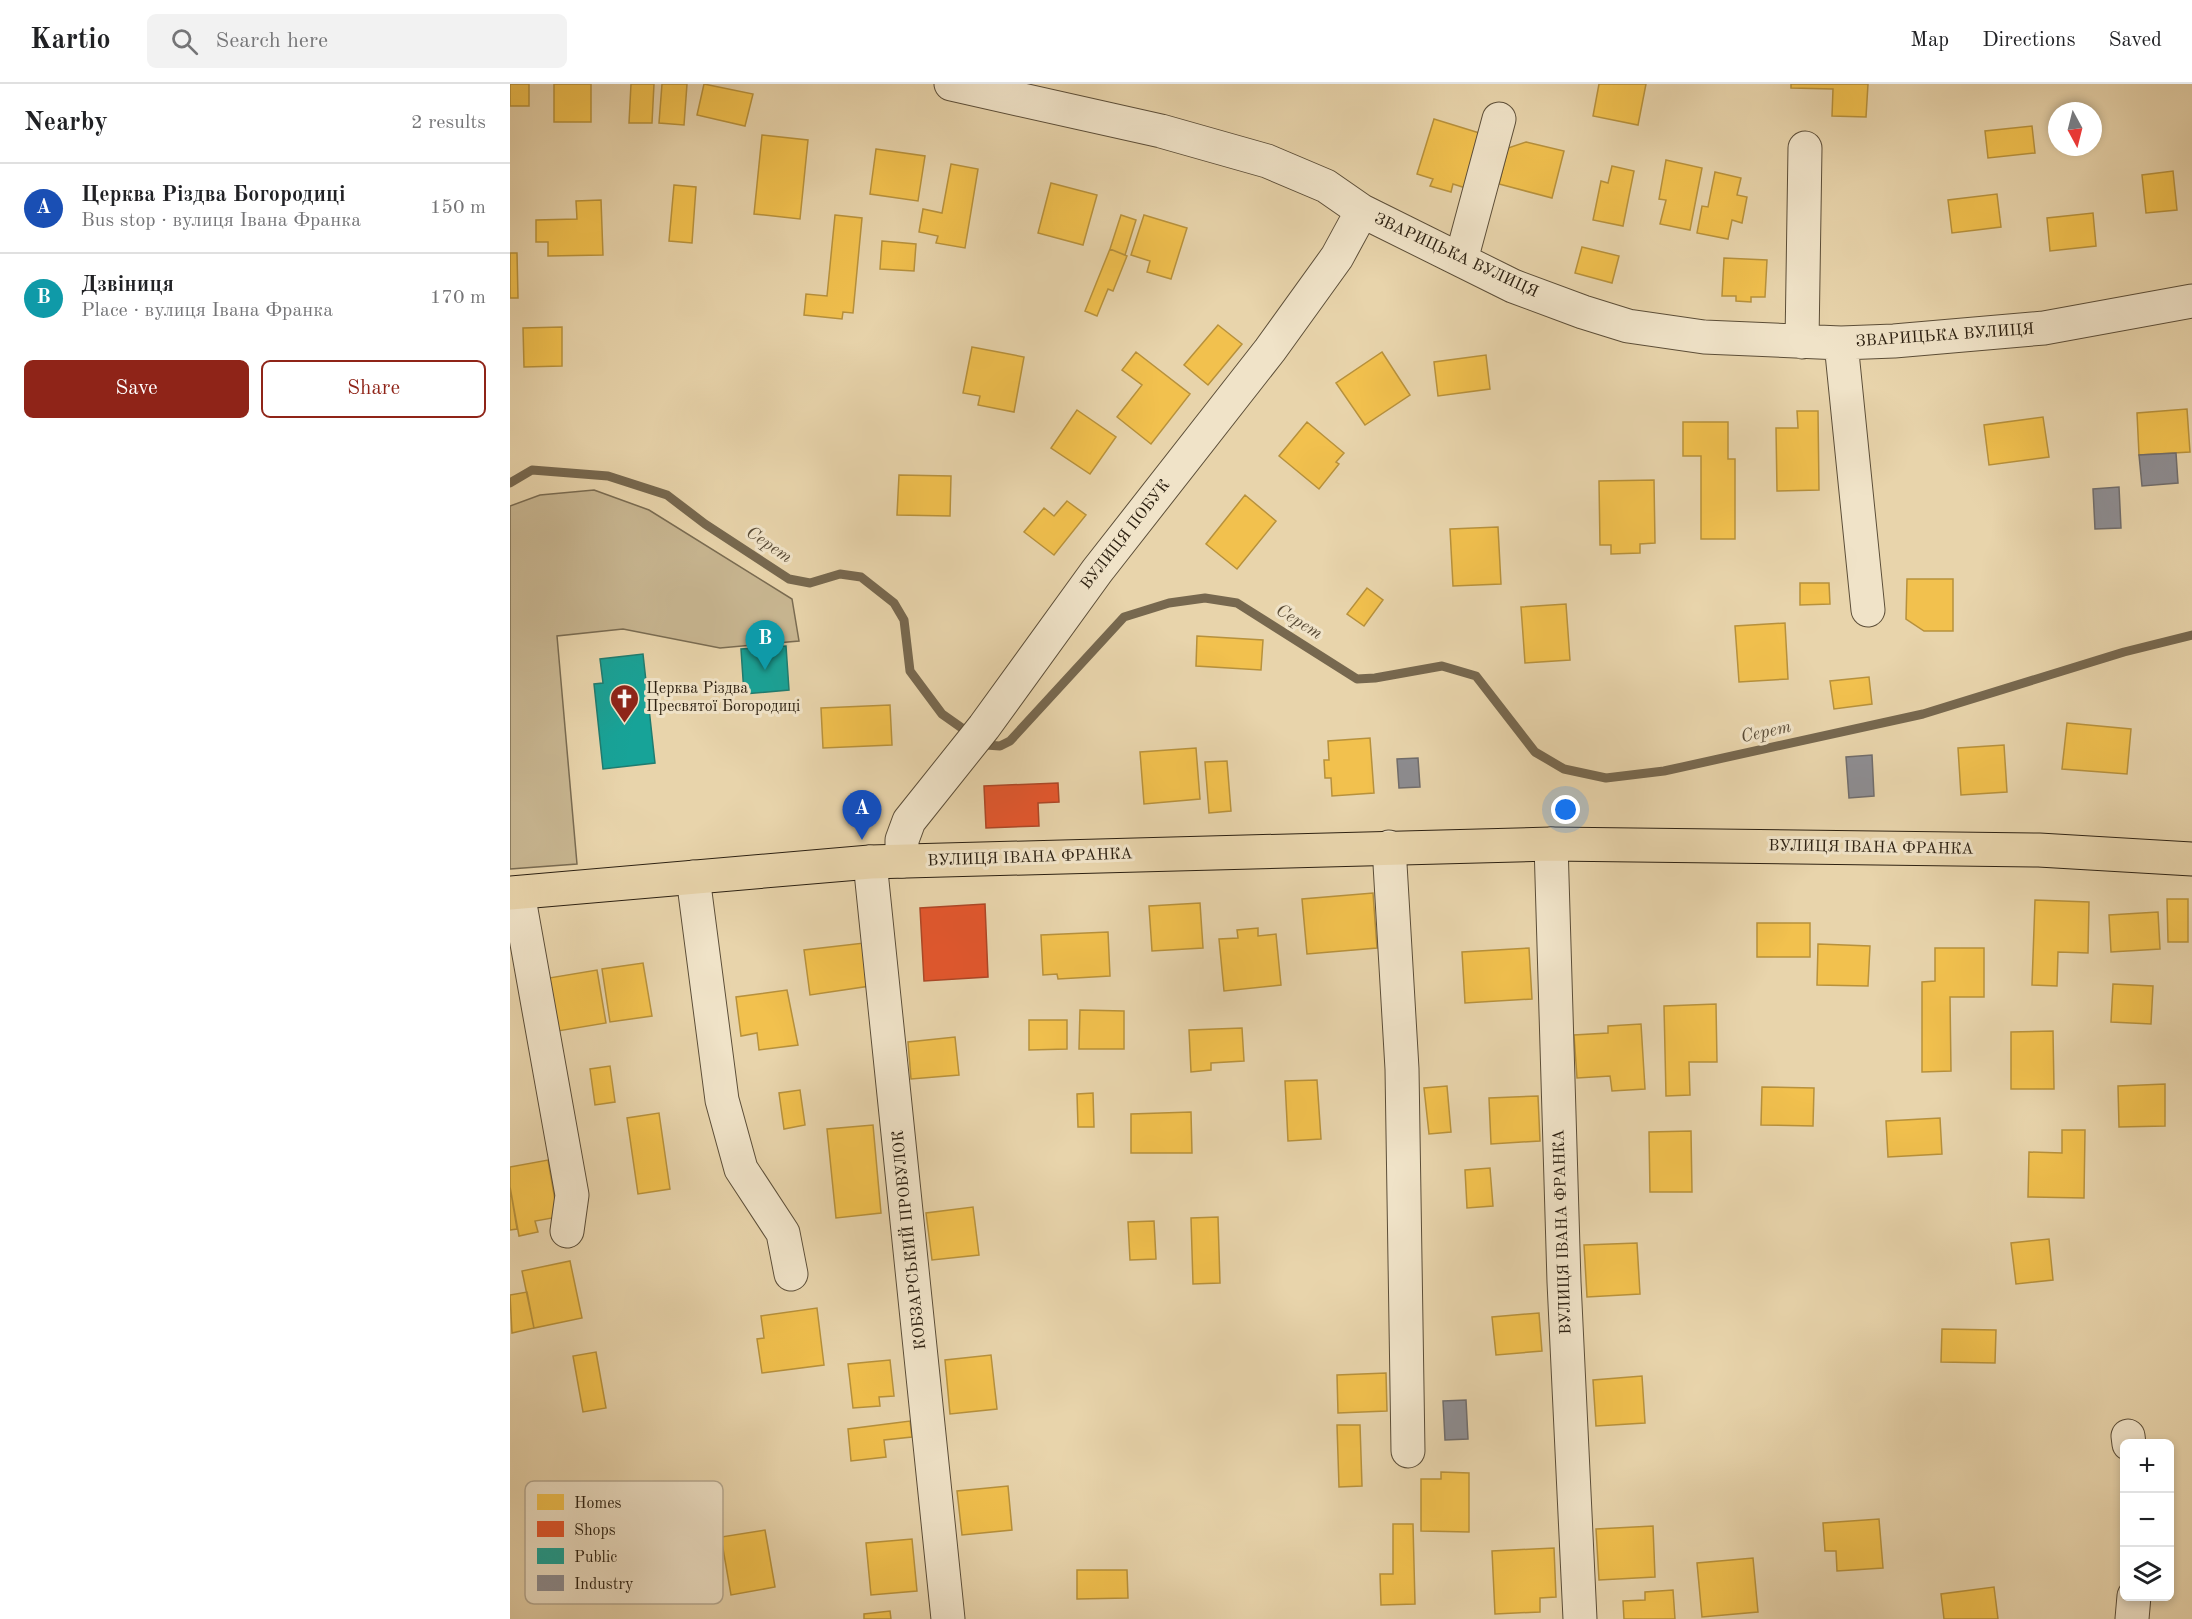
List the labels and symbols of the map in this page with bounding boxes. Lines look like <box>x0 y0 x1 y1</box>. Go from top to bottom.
north arrow <box>2048 102 2102 156</box>
street label: ЗВАРИЦЬКА ВУЛИЦЯ <box>1372 211 1540 301</box>
street label: ЗВАРИЦЬКА ВУЛИЦЯ <box>1855 322 2035 350</box>
street label: ВУЛИЦЯ ПОБУК <box>1078 477 1174 593</box>
water label: Серет <box>743 523 796 567</box>
water label: Серет <box>1273 601 1326 643</box>
pin: B <box>746 620 784 670</box>
place label: Церква Різдва Пресвятої Богородиці <box>646 681 800 715</box>
church icon: Церква Різдва Пресвятої Богородиці <box>609 682 641 724</box>
water label: Серет <box>1739 718 1793 746</box>
pin: A <box>842 790 882 840</box>
your location <box>1551 795 1580 824</box>
street label: ВУЛИЦЯ ІВАНА ФРАНКА <box>1768 838 1974 858</box>
street label: ВУЛИЦЯ ІВАНА ФРАНКА <box>927 846 1133 870</box>
street label: КОБЗАРСЬКИЙ ПРОВУЛОК <box>886 1129 930 1351</box>
street label: ВУЛИЦЯ ІВАНА ФРАНКА <box>1551 1129 1575 1335</box>
legend <box>525 1481 723 1604</box>
text: Homes <box>574 1496 622 1512</box>
text: Shops <box>574 1523 616 1539</box>
text: Public <box>574 1550 617 1566</box>
text: Industry <box>574 1577 634 1593</box>

